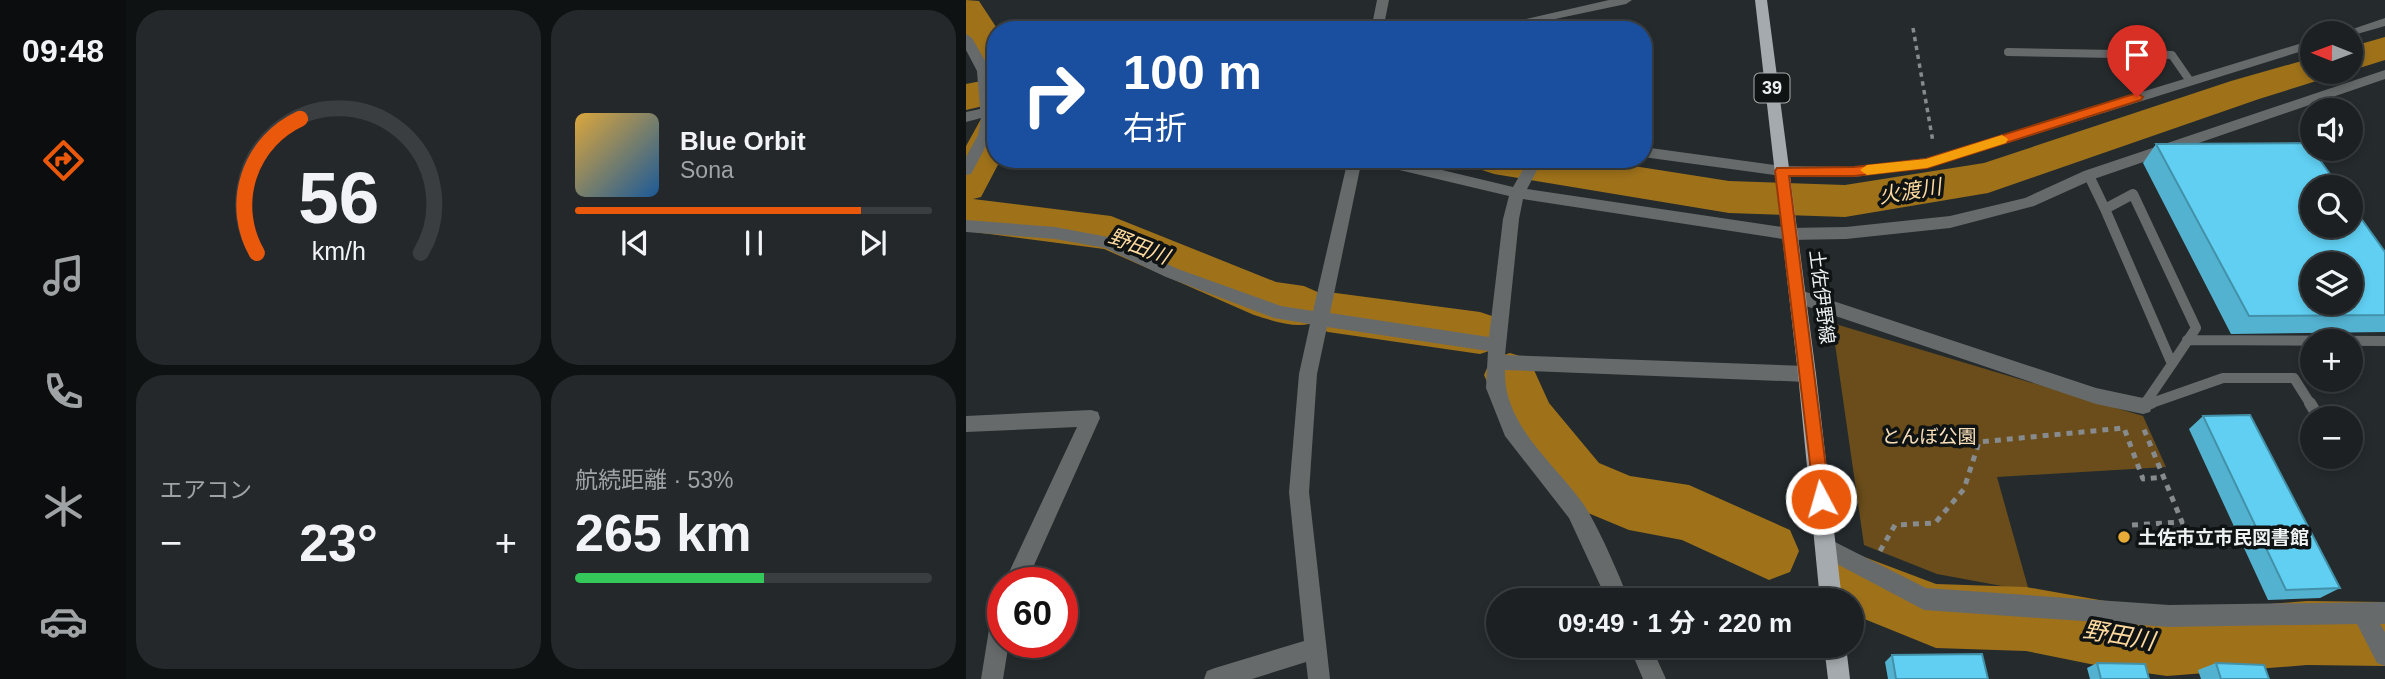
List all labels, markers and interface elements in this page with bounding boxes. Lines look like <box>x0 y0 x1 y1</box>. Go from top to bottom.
north arrow <box>2300 21 2362 84</box>
map controls <box>2300 21 2363 469</box>
pin <box>2107 25 2167 97</box>
text: 09:48 <box>22 33 104 69</box>
icon: arrive <box>2118 36 2156 74</box>
text: 100 m <box>1123 45 1262 99</box>
icon: right <box>1008 49 1099 140</box>
road number: 39 <box>1754 74 1790 102</box>
button: sound <box>2300 98 2363 161</box>
text: 右折 <box>1123 110 1187 146</box>
text: Blue Orbit <box>680 126 806 156</box>
icon: directions <box>39 136 88 185</box>
text: Sona <box>680 157 734 183</box>
text: 56 <box>298 158 379 239</box>
water label: 火渡川 <box>1877 174 1945 207</box>
button: search <box>2300 175 2363 238</box>
icon: previous <box>616 224 654 262</box>
icon: pause <box>735 224 773 262</box>
icon: next <box>854 224 892 262</box>
water label: 野田川 <box>1105 224 1174 269</box>
text: km/h <box>311 237 366 265</box>
street label: 土佐伊野線 <box>1806 249 1838 345</box>
icon: music <box>39 251 88 300</box>
button: layers <box>2300 252 2363 315</box>
button: + <box>2300 329 2363 392</box>
icon: phone <box>39 367 88 416</box>
button: − <box>2300 406 2363 469</box>
park label: とんぼ公園 <box>1881 426 1977 447</box>
position arrow <box>1784 462 1858 536</box>
text: 航続距離 · 53% <box>575 467 733 493</box>
text: エアコン <box>160 477 252 503</box>
icon: climate <box>39 482 88 531</box>
text: 265 km <box>575 504 751 562</box>
text: 23° <box>299 514 378 572</box>
text: − <box>160 522 182 564</box>
text: + <box>495 522 517 564</box>
place label: 土佐市立市民図書館 <box>2138 527 2309 548</box>
marker: 土佐市立市民図書館 <box>2116 529 2132 545</box>
speed limit sign: 60 <box>987 567 1078 658</box>
icon: car <box>39 597 88 646</box>
text: 09:49 · 1 分 · 220 m <box>1558 608 1792 638</box>
water label: 野田川 <box>2081 615 2160 655</box>

